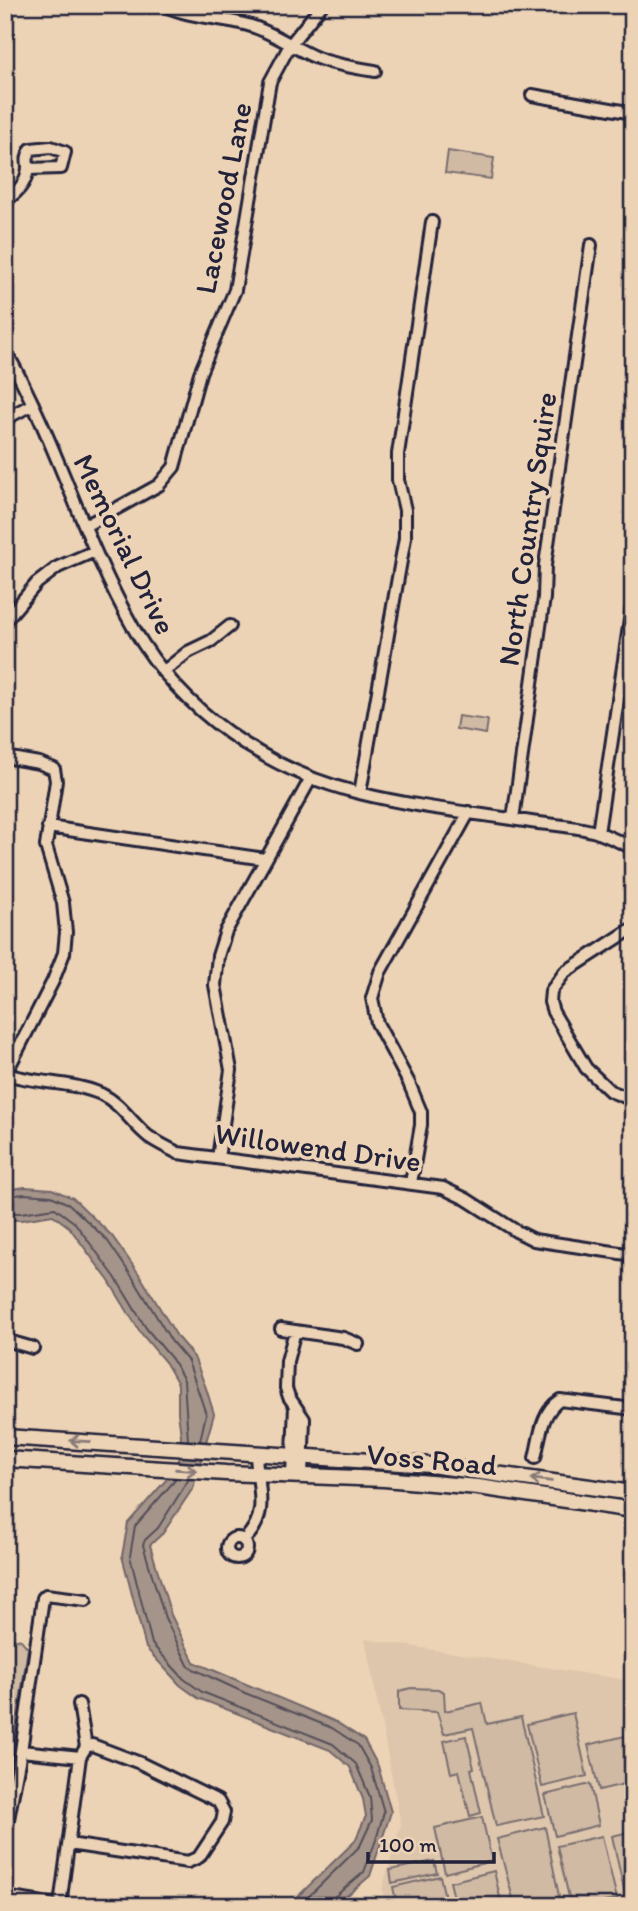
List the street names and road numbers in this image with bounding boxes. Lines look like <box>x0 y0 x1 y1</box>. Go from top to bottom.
street label: Lacewood Lane <box>186 99 260 297</box>
street label: North Country Squire <box>489 390 565 668</box>
street label: Memorial Drive <box>65 448 185 640</box>
street label: Willowend Drive <box>213 1114 423 1180</box>
street label: Voss Road <box>365 1435 499 1483</box>

